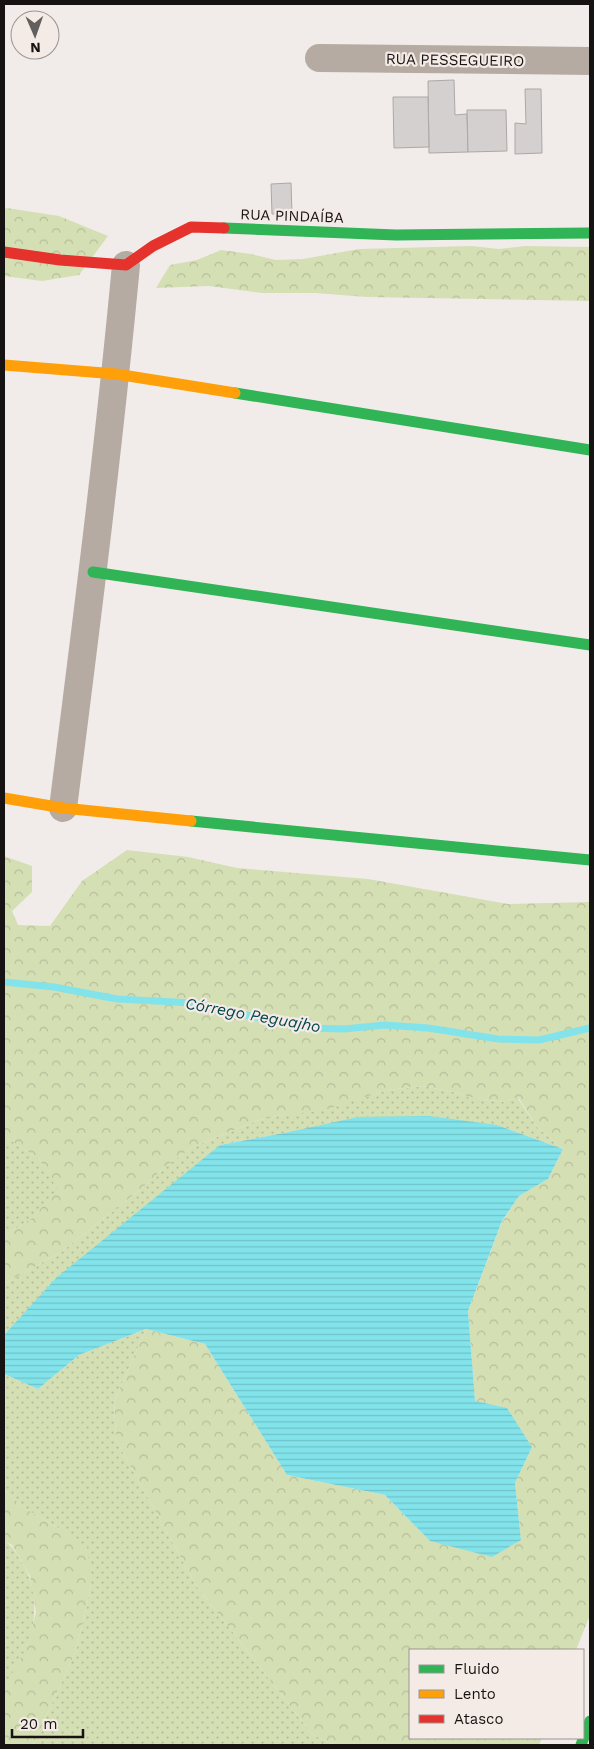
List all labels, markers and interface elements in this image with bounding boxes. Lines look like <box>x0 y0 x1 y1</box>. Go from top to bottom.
north arrow <box>10 10 60 60</box>
text: N <box>30 40 41 56</box>
street label: RUA PESSEGUEIRO <box>386 50 524 70</box>
street label: RUA PINDAÍBA <box>240 205 344 227</box>
water label: Córrego Peguajho <box>184 994 322 1036</box>
legend <box>409 1649 584 1739</box>
text: Fluido <box>454 1660 499 1678</box>
text: Lento <box>454 1685 496 1703</box>
scale bar <box>12 1706 84 1738</box>
text: Atasco <box>454 1710 503 1728</box>
text: 20 m <box>20 1715 58 1733</box>

